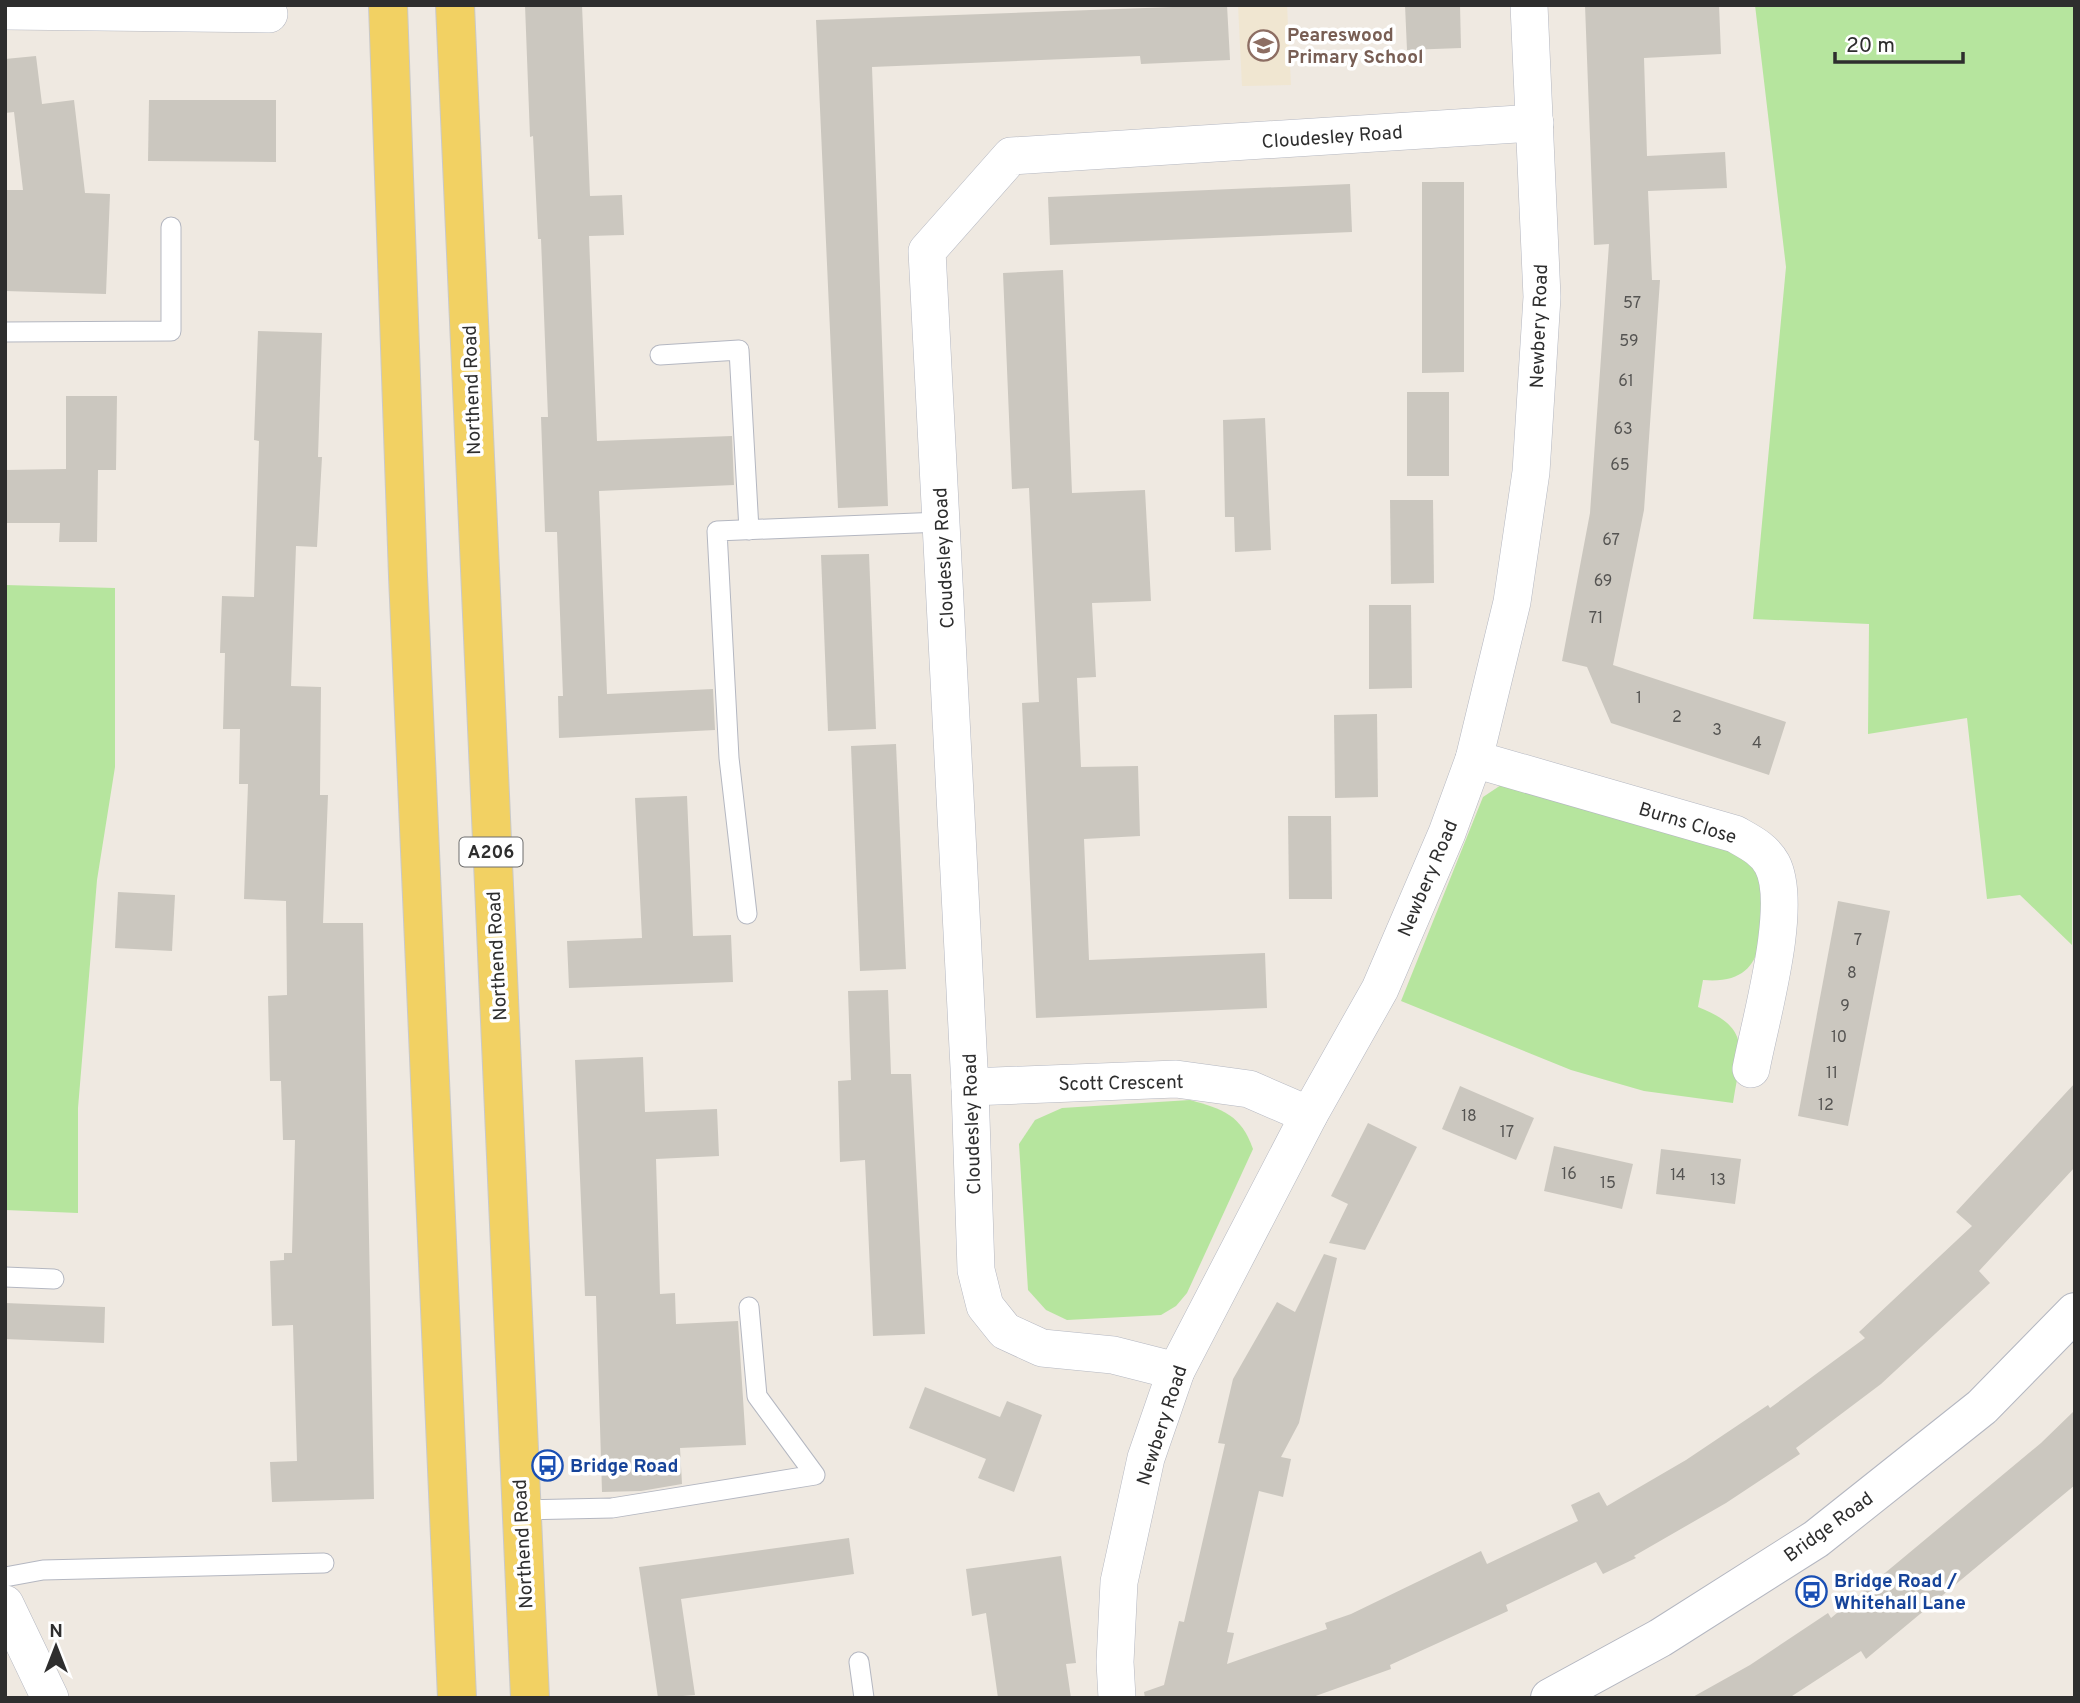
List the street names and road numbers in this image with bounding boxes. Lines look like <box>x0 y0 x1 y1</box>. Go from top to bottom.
street label: Cloudesley Road <box>1261 121 1404 155</box>
street label: Newbery Road <box>1526 263 1554 389</box>
street label: Northend Road <box>459 325 487 455</box>
street label: Cloudesley Road <box>929 487 961 629</box>
street label: Burns Close <box>1635 798 1739 850</box>
street label: Newbery Road <box>1393 817 1464 941</box>
road number: A206 <box>460 838 522 866</box>
street label: Northend Road <box>483 890 513 1021</box>
street label: Cloudesley Road <box>959 1053 987 1195</box>
street label: Scott Crescent <box>1058 1071 1184 1097</box>
street label: Newbery Road <box>1132 1363 1194 1489</box>
street label: Northend Road <box>509 1478 539 1609</box>
street label: Bridge Road <box>1780 1487 1879 1568</box>

